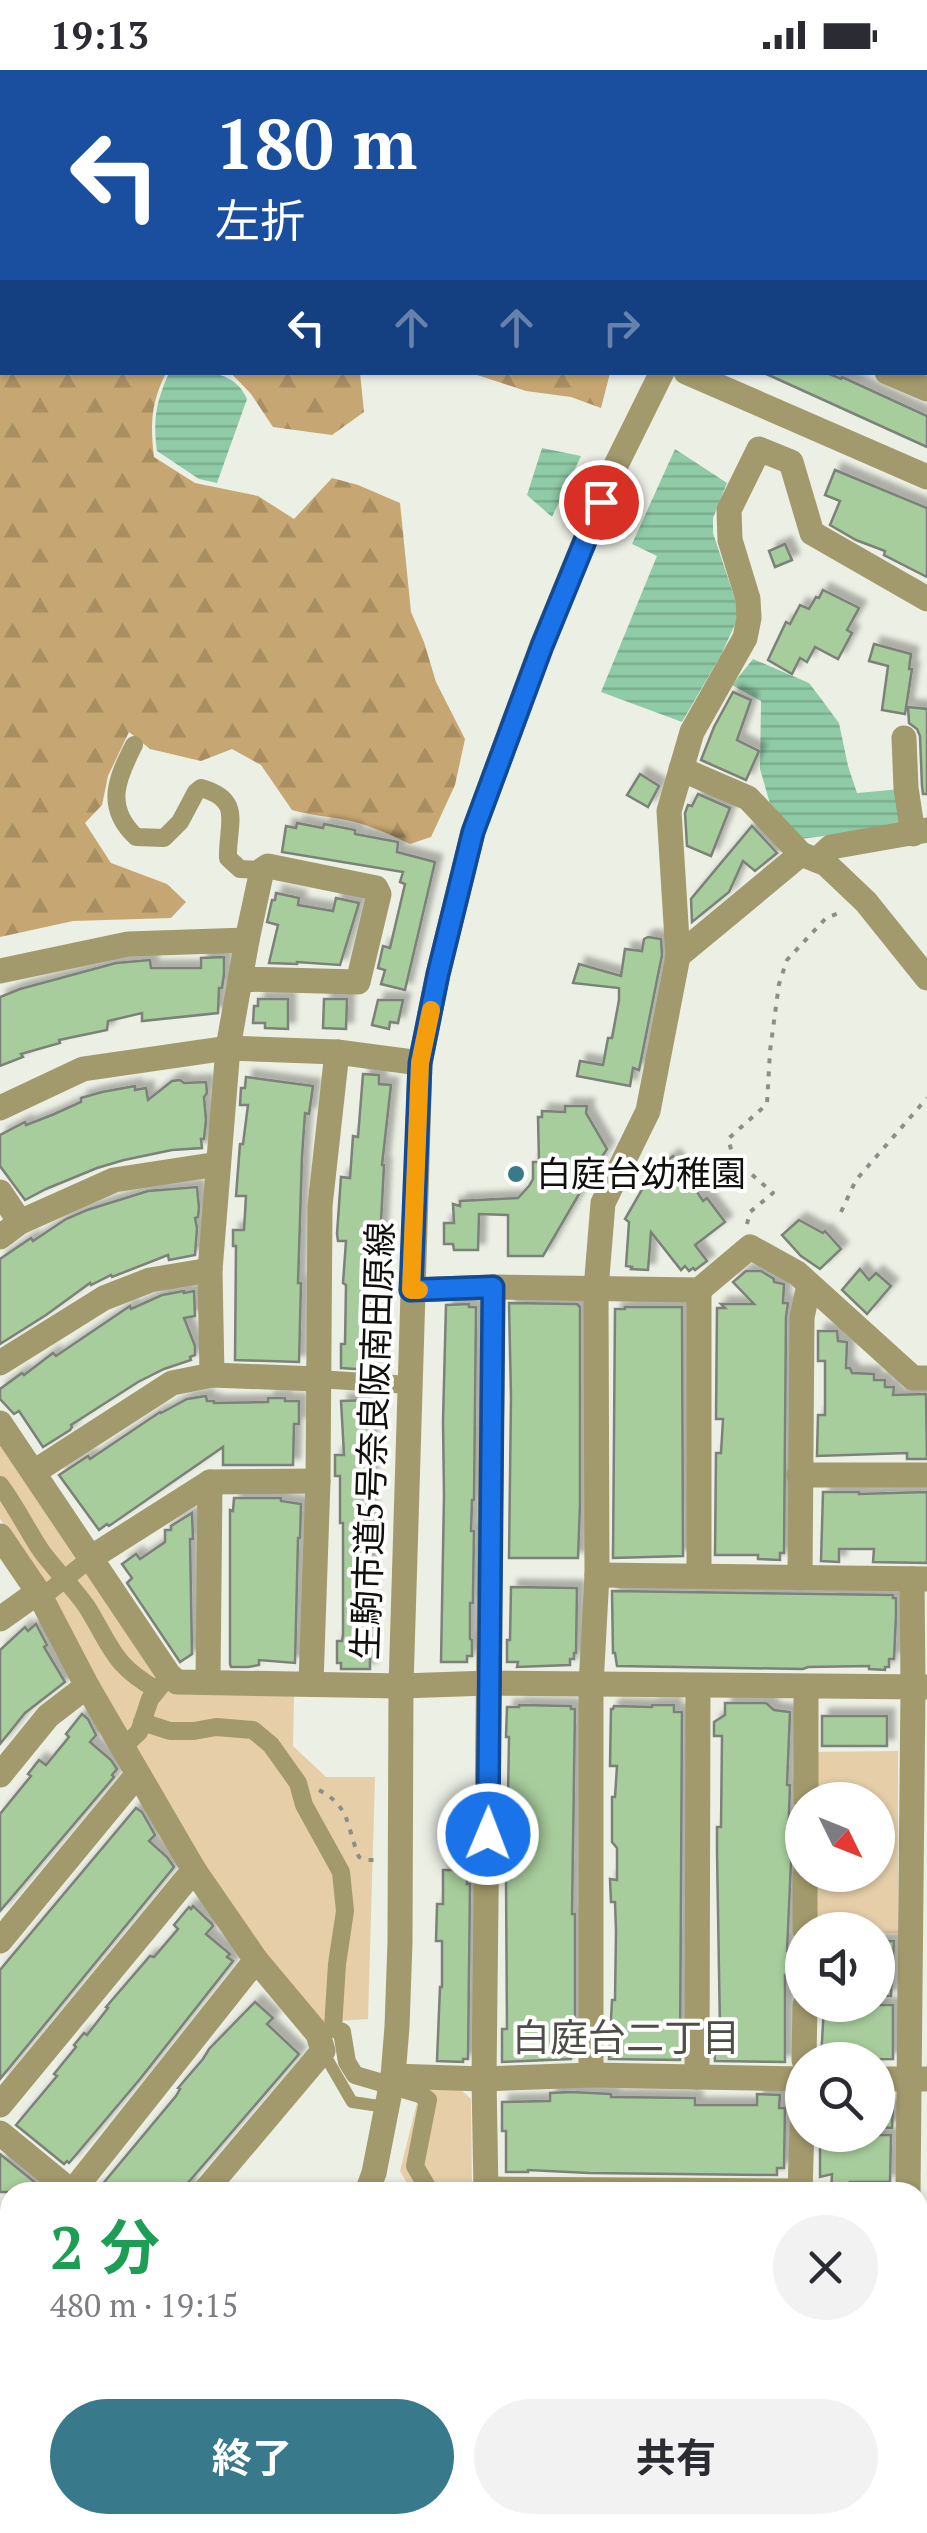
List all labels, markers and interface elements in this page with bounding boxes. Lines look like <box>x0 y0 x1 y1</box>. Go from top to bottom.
text: 19:13 <box>50 10 149 60</box>
text: 180 m <box>215 96 417 189</box>
icon: left <box>50 110 180 240</box>
text: 左折 <box>215 190 305 250</box>
icon: left <box>279 300 334 355</box>
icon: ahead <box>384 300 439 355</box>
icon: ahead <box>489 300 544 355</box>
icon: right <box>594 300 649 355</box>
pin <box>559 460 644 545</box>
icon: arrive <box>574 475 629 530</box>
place label: 白庭台幼稚園 <box>536 1150 746 1196</box>
marker: 白庭台幼稚園 <box>505 1163 527 1185</box>
street label: 生駒市道5号奈良阪南田原線 <box>341 1221 403 1661</box>
position arrow <box>436 1782 540 1886</box>
north arrow <box>785 1782 895 1892</box>
map controls <box>785 1782 895 2152</box>
button: sound <box>785 1912 895 2022</box>
district label: 白庭台二丁目 <box>512 2012 740 2062</box>
button: search <box>785 2042 895 2152</box>
text: 2 分 <box>50 2207 160 2286</box>
button: close <box>773 2215 878 2320</box>
text: 480 m · 19:15 <box>50 2284 238 2326</box>
button: 終了 <box>50 2399 454 2514</box>
button: 共有 <box>474 2399 878 2514</box>

